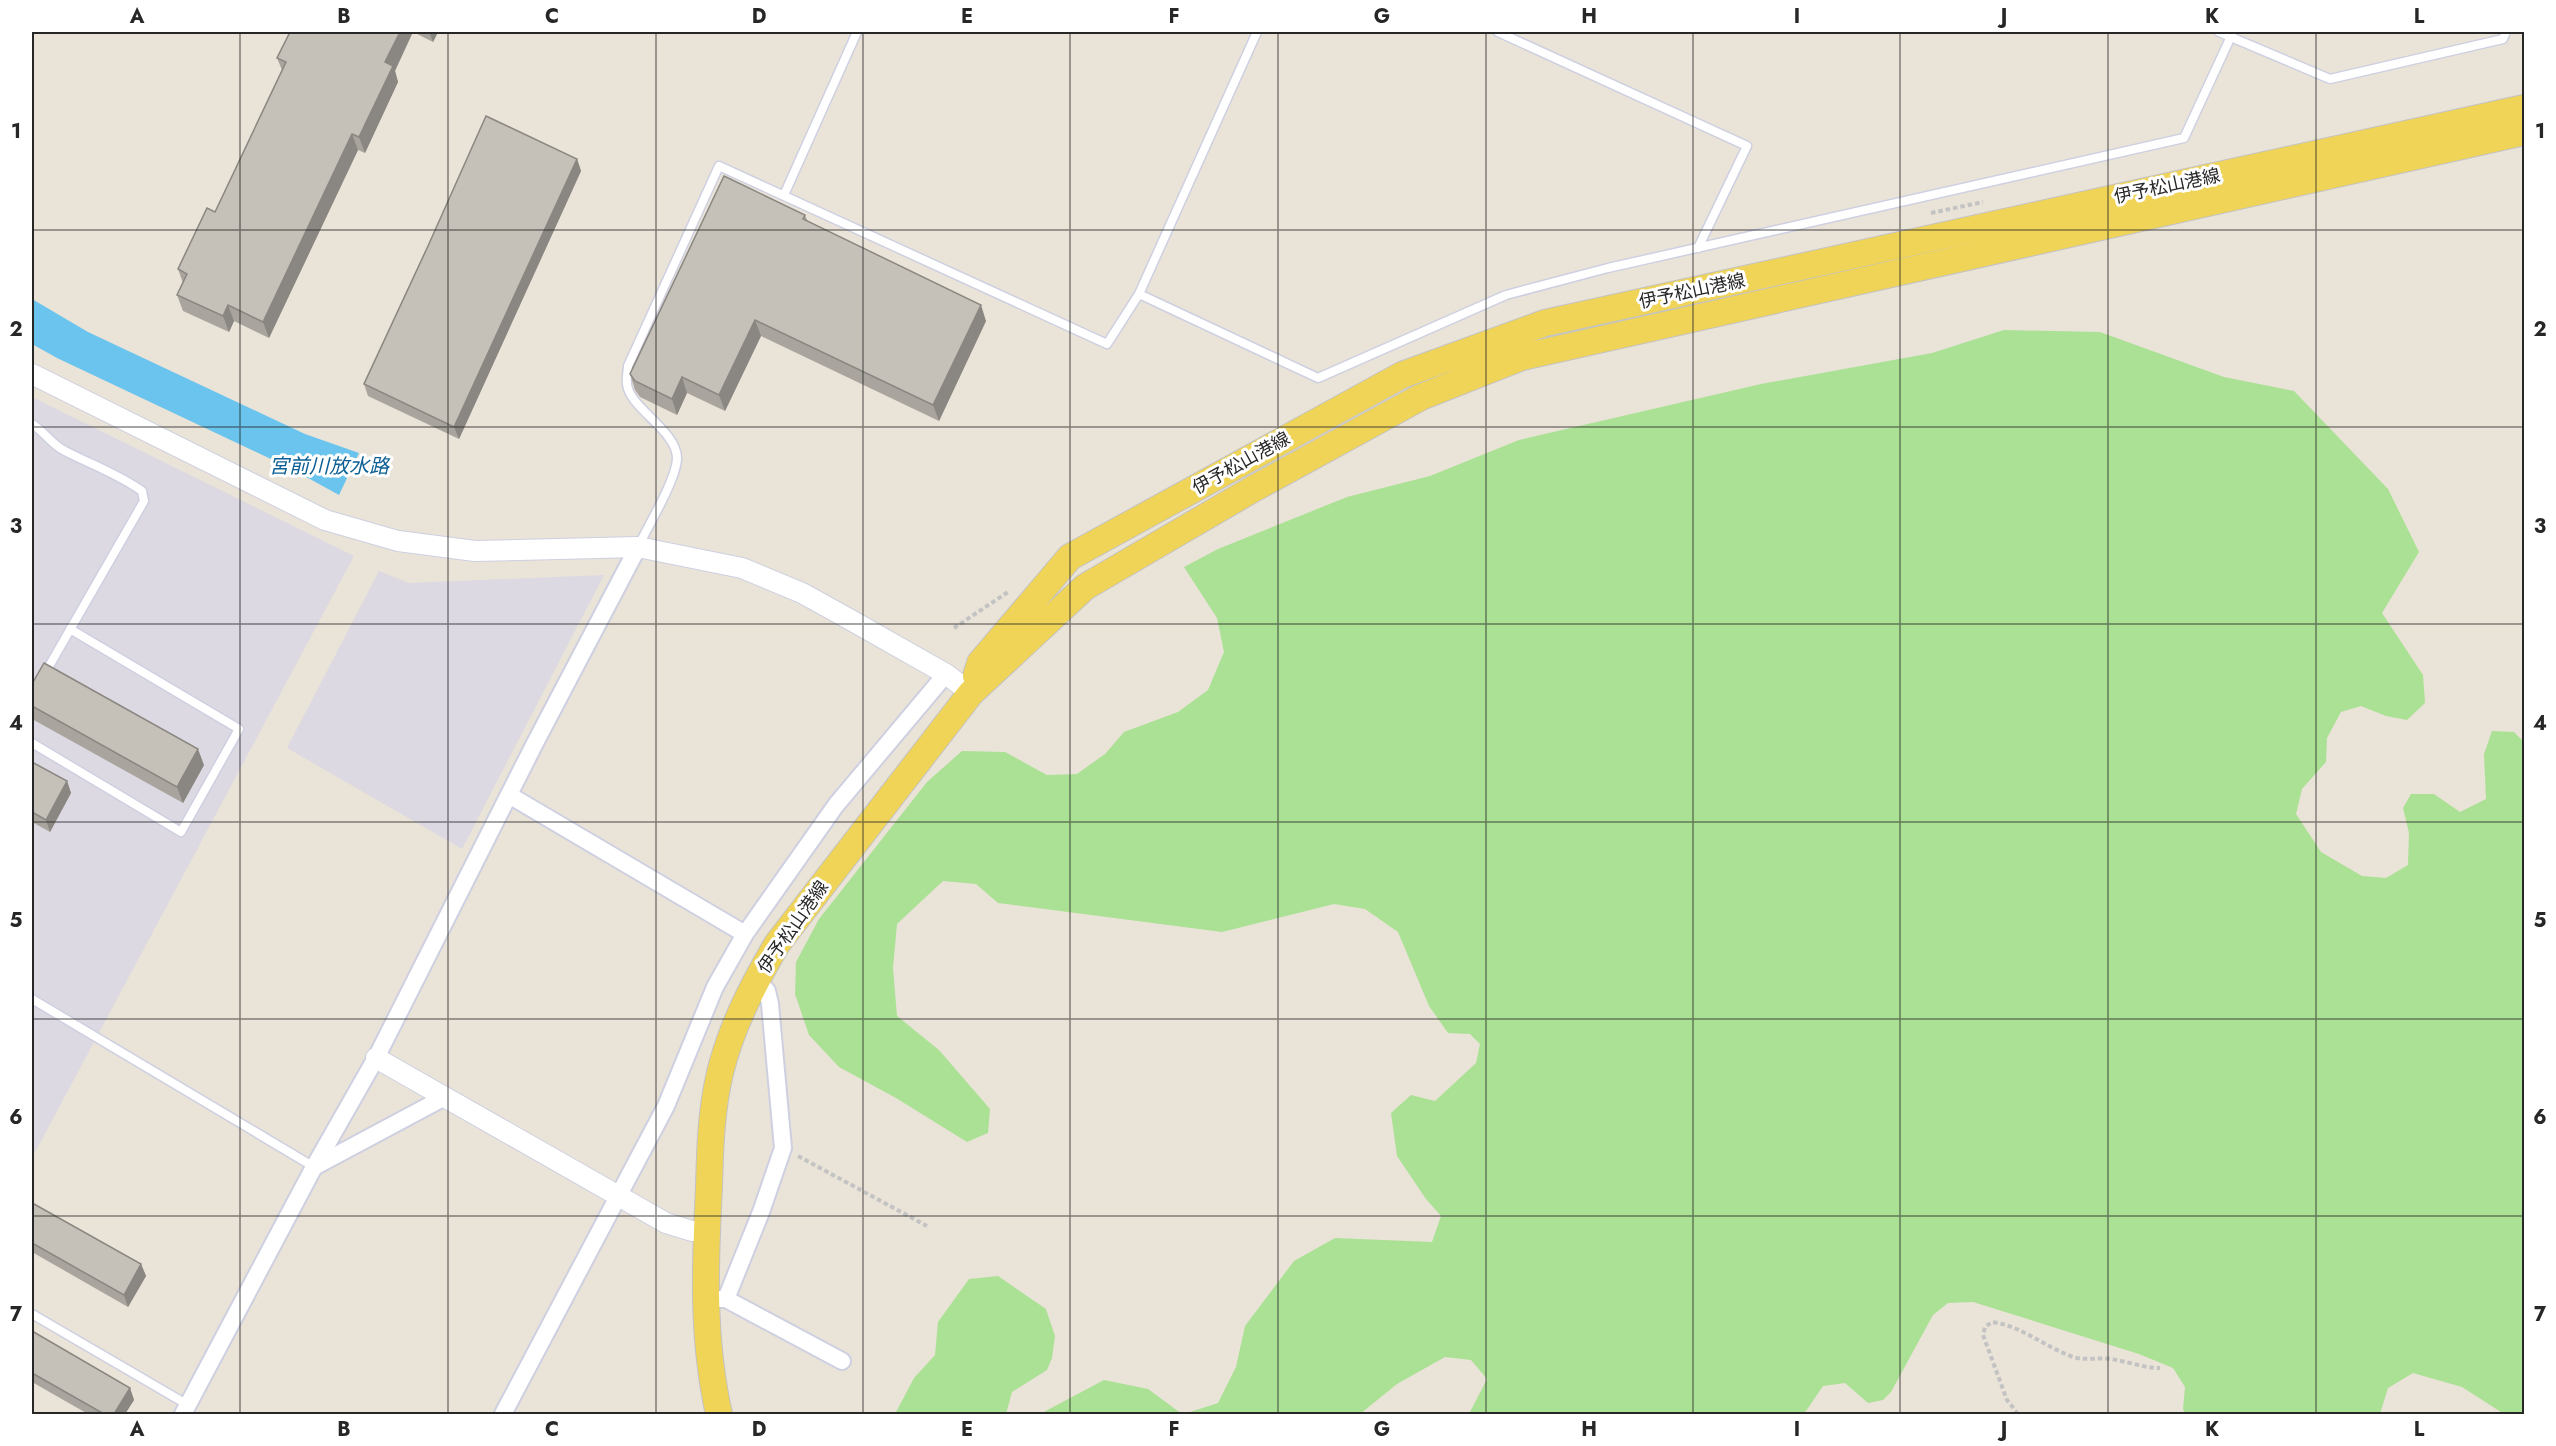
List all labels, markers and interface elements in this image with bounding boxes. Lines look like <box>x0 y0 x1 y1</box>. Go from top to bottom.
text: A <box>129 2 145 31</box>
text: B <box>337 2 351 31</box>
text: C <box>545 2 559 31</box>
text: D <box>752 2 766 31</box>
text: E <box>961 2 973 31</box>
text: F <box>1168 2 1180 31</box>
text: G <box>1374 2 1390 31</box>
text: H <box>1581 2 1597 31</box>
text: I <box>1794 2 1800 31</box>
text: J <box>1997 2 2007 31</box>
text: K <box>2205 2 2219 31</box>
text: L <box>2414 2 2425 31</box>
text: 1 <box>11 117 21 146</box>
text: 1 <box>2535 117 2545 146</box>
street label: 伊予松山港線 <box>2111 162 2223 210</box>
street label: 伊予松山港線 <box>1636 267 1748 315</box>
text: 2 <box>9 315 23 344</box>
text: 2 <box>2533 315 2547 344</box>
street label: 伊予松山港線 <box>1187 425 1295 501</box>
water label: 宮前川放水路 <box>269 452 391 481</box>
text: 3 <box>10 512 22 541</box>
text: 3 <box>2534 512 2546 541</box>
text: 4 <box>9 709 23 738</box>
text: 4 <box>2533 709 2547 738</box>
street label: 伊予松山港線 <box>751 875 835 979</box>
text: 5 <box>10 906 23 935</box>
text: 5 <box>2534 906 2547 935</box>
text: 6 <box>9 1103 23 1132</box>
text: 6 <box>2533 1103 2547 1132</box>
text: 7 <box>10 1300 23 1329</box>
text: 7 <box>2534 1300 2547 1329</box>
text: A <box>129 1415 145 1444</box>
text: B <box>337 1415 351 1444</box>
text: C <box>545 1415 559 1444</box>
text: D <box>752 1415 766 1444</box>
text: E <box>961 1415 973 1444</box>
text: F <box>1168 1415 1180 1444</box>
text: G <box>1374 1415 1390 1444</box>
text: H <box>1581 1415 1597 1444</box>
text: I <box>1794 1415 1800 1444</box>
text: J <box>1997 1415 2007 1444</box>
text: K <box>2205 1415 2219 1444</box>
text: L <box>2414 1415 2425 1444</box>

